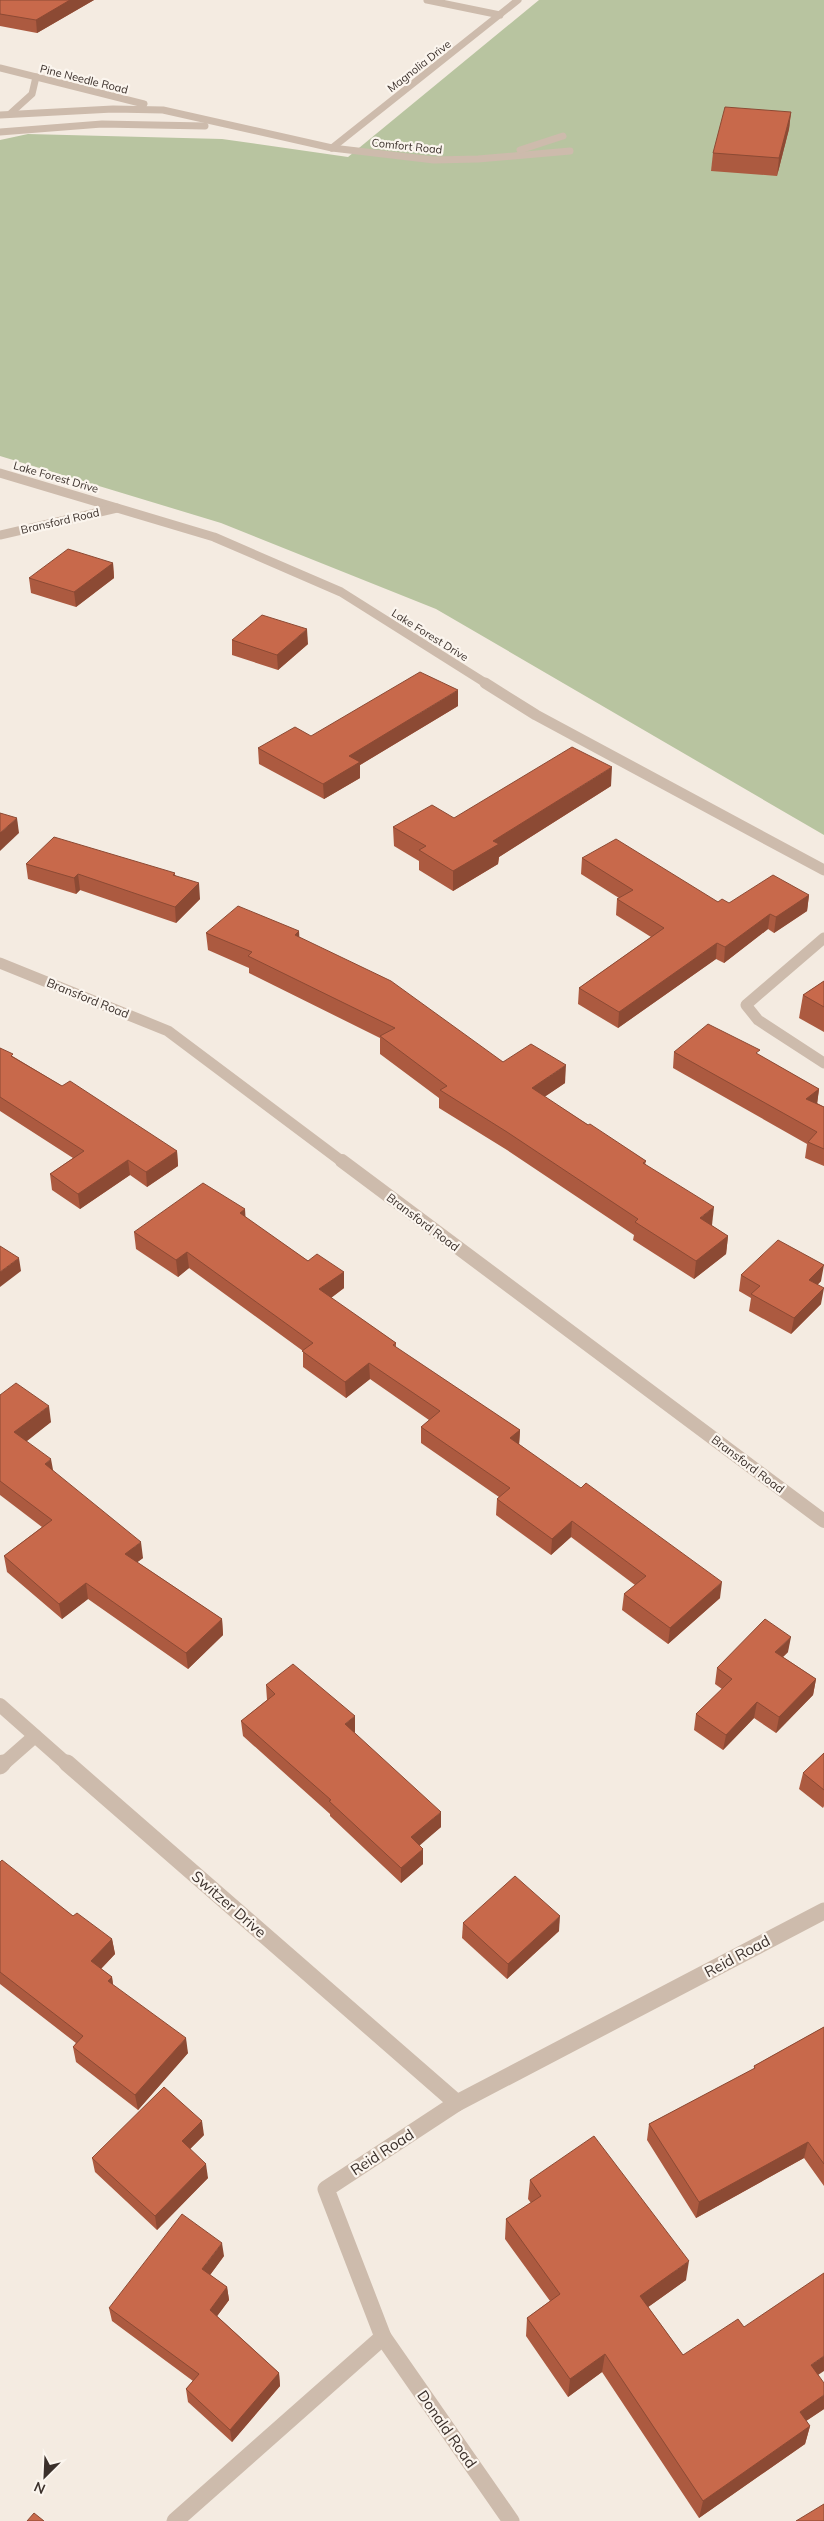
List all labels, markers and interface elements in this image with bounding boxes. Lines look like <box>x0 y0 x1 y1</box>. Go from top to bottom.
street label: Magnolia Drive <box>384 37 454 95</box>
street label: Pine Needle Road <box>38 61 130 97</box>
street label: Comfort Road <box>371 135 443 157</box>
street label: Lake Forest Drive <box>12 458 100 496</box>
street label: Bransford Road <box>19 505 101 537</box>
street label: Lake Forest Drive <box>389 606 471 664</box>
street label: Bransford Road <box>45 975 131 1021</box>
street label: Bransford Road <box>384 1190 462 1254</box>
street label: Bransford Road <box>709 1432 787 1496</box>
street label: Switzer Drive <box>188 1866 270 1942</box>
street label: Reid Road <box>701 1931 773 1981</box>
street label: Reid Road <box>347 2125 417 2179</box>
street label: Donald Road <box>413 2386 481 2472</box>
north arrow <box>20 2451 70 2501</box>
text: N <box>31 2478 48 2498</box>

